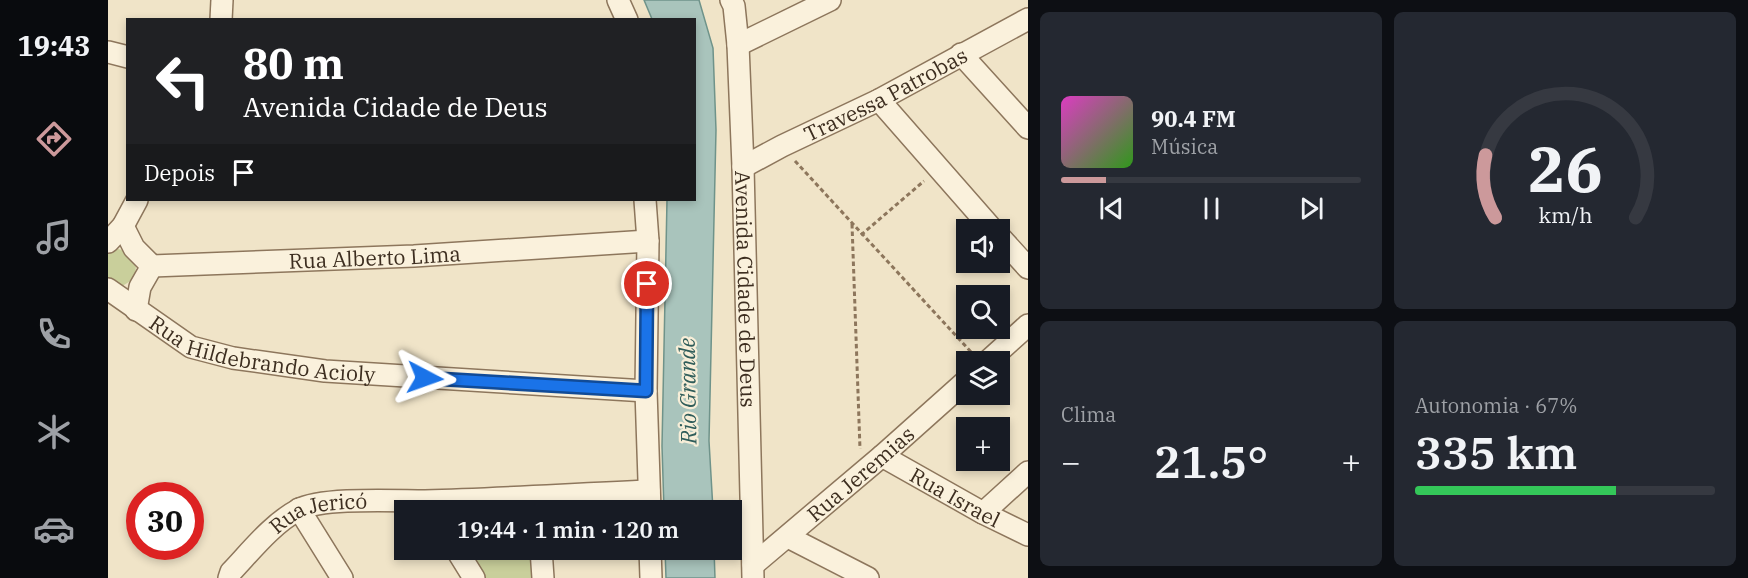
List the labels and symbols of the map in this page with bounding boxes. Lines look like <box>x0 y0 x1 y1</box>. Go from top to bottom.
street label: Travessa Patrobas <box>799 41 972 148</box>
street label: Avenida Cidade de Deus <box>729 170 763 408</box>
street label: Rua Alberto Lima <box>288 239 462 275</box>
pin <box>621 258 672 309</box>
street label: Rua Hildebrando Acioly <box>144 308 377 388</box>
water label: Rio Grande <box>672 337 702 445</box>
position arrow <box>393 346 457 410</box>
street label: Rua Jeremias <box>801 420 920 528</box>
street label: Rua Israel <box>905 461 1005 533</box>
speed limit sign: 30 <box>126 482 204 560</box>
street label: Rua Jericó <box>263 486 367 540</box>

